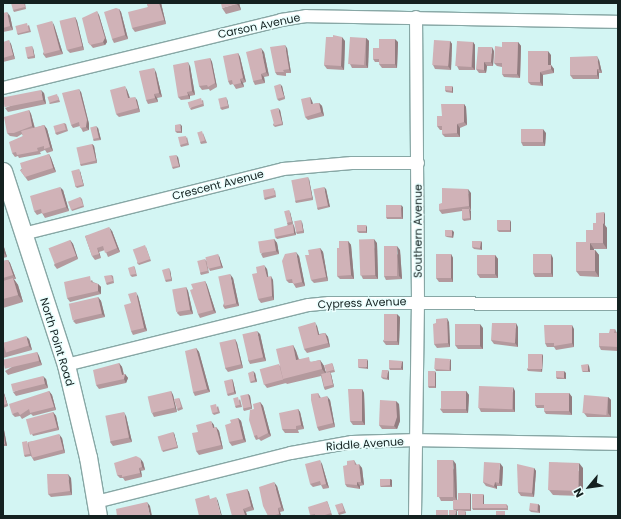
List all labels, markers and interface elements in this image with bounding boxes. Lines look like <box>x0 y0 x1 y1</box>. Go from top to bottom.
street label: Carson Avenue <box>216 11 302 41</box>
street label: Crescent Avenue <box>171 167 265 203</box>
street label: Southern Avenue <box>411 184 425 278</box>
street label: Cypress Avenue <box>317 295 407 311</box>
street label: North Point Road <box>37 296 77 388</box>
street label: Riddle Avenue <box>326 435 404 453</box>
north arrow <box>569 467 609 507</box>
text: N <box>570 485 588 500</box>

